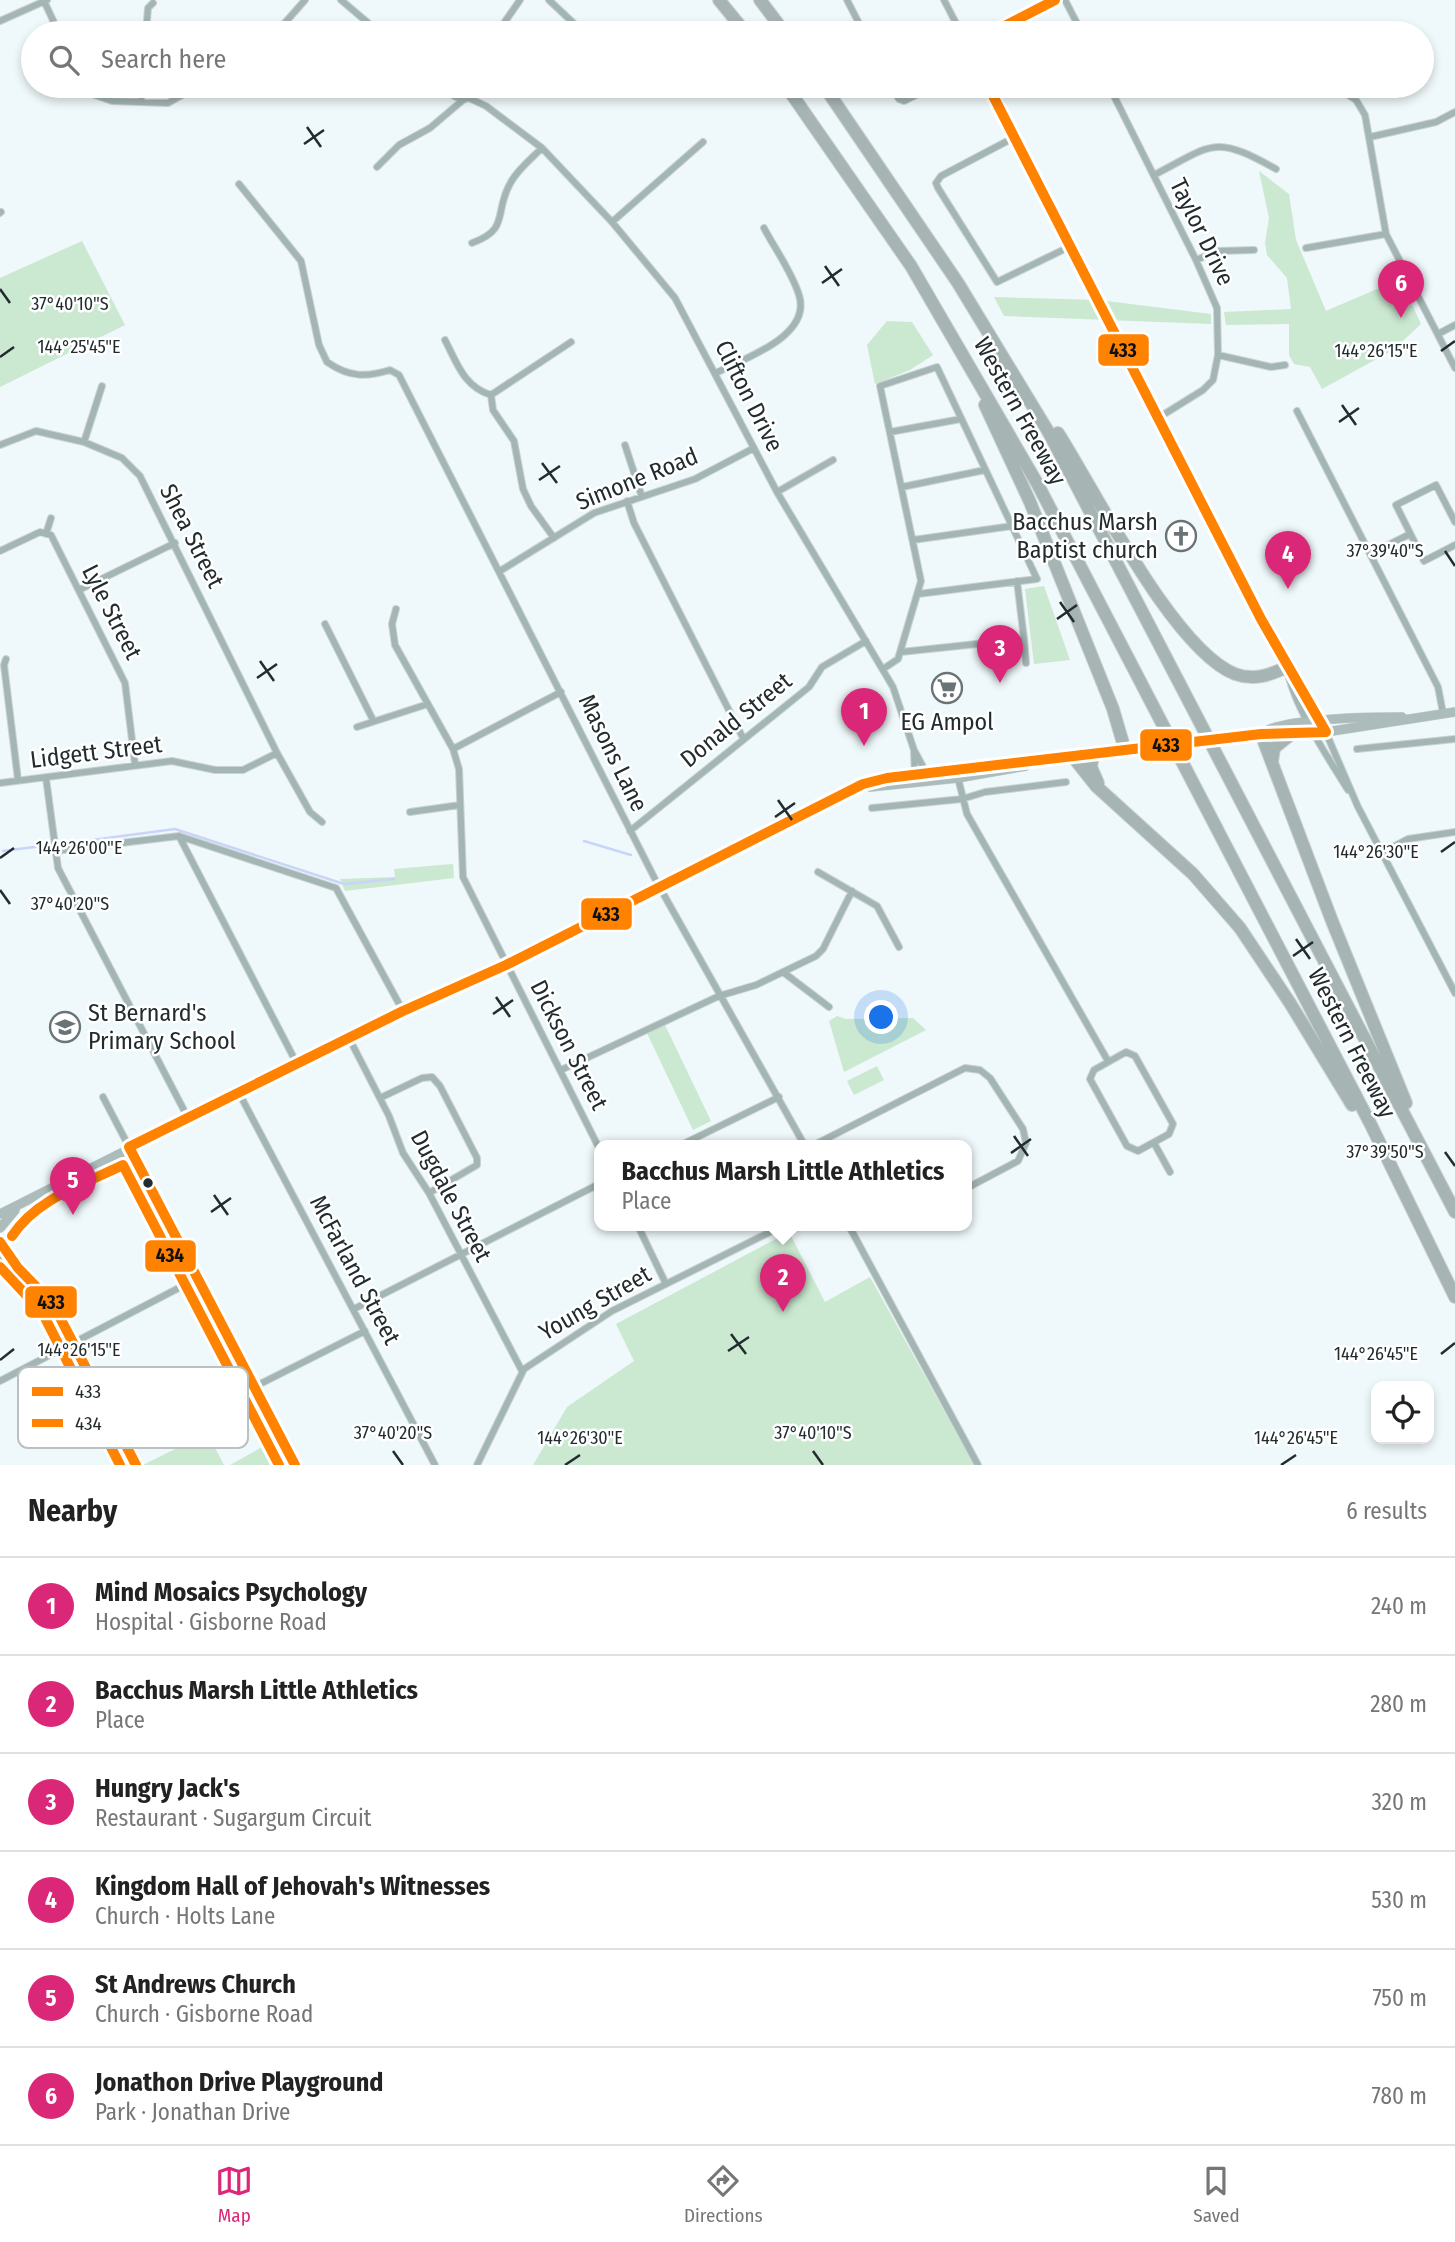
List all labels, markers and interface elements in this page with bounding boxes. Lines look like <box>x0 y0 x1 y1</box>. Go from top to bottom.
search box <box>21 21 1434 98</box>
icon: search <box>45 41 83 79</box>
text: Search here <box>101 44 226 75</box>
street label: Taylor Drive <box>1164 174 1240 290</box>
pin: 6 <box>1378 260 1424 318</box>
text: 37°40'10"S <box>31 293 109 315</box>
street label: Western Freeway <box>968 332 1072 490</box>
line badge: 433 <box>1097 333 1150 367</box>
text: 144°25'45"E <box>38 336 120 358</box>
street label: Clifton Drive <box>709 336 789 456</box>
text: 433 <box>1109 339 1137 362</box>
text: 144°26'15"E <box>1334 340 1418 362</box>
street label: Simone Road <box>572 442 702 516</box>
street label: Shea Street <box>154 479 230 593</box>
place label: Bacchus Marsh Baptist church <box>1012 508 1158 564</box>
church icon: Bacchus Marsh Baptist church <box>1164 519 1198 553</box>
pin: 4 <box>1265 531 1311 589</box>
text: 37°39'40"S <box>1346 540 1424 562</box>
street label: Lyle Street <box>76 560 148 664</box>
pin: 3 <box>977 625 1023 683</box>
street label: Donald Street <box>675 667 797 773</box>
supermarket icon: EG Ampol <box>930 671 964 705</box>
pin: 1 <box>841 688 887 746</box>
street label: Masons Lane <box>573 690 653 816</box>
place label: EG Ampol <box>900 708 994 736</box>
line badge: 433 <box>1139 728 1193 762</box>
street label: Lidgett Street <box>28 730 164 774</box>
text: 433 <box>1152 734 1180 757</box>
text: 144°26'00"E <box>36 837 122 859</box>
text: 144°26'30"E <box>1333 841 1419 863</box>
text: 37°40'20"S <box>31 893 109 915</box>
line badge: 433 <box>580 897 633 931</box>
text: 433 <box>592 903 620 926</box>
street label: Western Freeway <box>1302 963 1402 1123</box>
street label: Dickson Street <box>524 976 614 1115</box>
place label: St Bernard's Primary School <box>88 999 236 1055</box>
your location <box>864 1000 898 1034</box>
school or university icon: St Bernard's Primary School <box>48 1010 82 1044</box>
street label: Dugdale Street <box>405 1126 497 1266</box>
popup <box>594 1140 972 1231</box>
text: 37°39'50"S <box>1346 1141 1424 1163</box>
text: Bacchus Marsh Little Athletics <box>622 1156 944 1187</box>
pin: 5 <box>50 1157 96 1215</box>
unlabelled marker <box>141 1176 155 1190</box>
text: Place <box>622 1187 671 1215</box>
street label: McFarland Street <box>304 1191 406 1349</box>
line badge: 434 <box>144 1239 197 1273</box>
text: 434 <box>156 1244 184 1267</box>
pin: 2 <box>760 1254 806 1312</box>
street label: Young Street <box>534 1260 656 1346</box>
line badge: 433 <box>24 1285 78 1319</box>
text: 433 <box>37 1291 65 1314</box>
text: 144°26'15"E <box>37 1339 121 1361</box>
text: 144°26'45"E <box>1334 1343 1418 1365</box>
legend <box>18 1367 248 1448</box>
text: 433 <box>75 1380 101 1403</box>
map controls <box>1371 1381 1434 1444</box>
button: locate <box>1371 1381 1434 1444</box>
text: 434 <box>75 1412 102 1435</box>
text: 37°40'20"S <box>354 1422 432 1444</box>
text: 37°40'10"S <box>774 1422 852 1444</box>
text: 144°26'30"E <box>537 1427 623 1449</box>
text: 144°26'45"E <box>1254 1427 1338 1449</box>
text: Nearby <box>28 1493 117 1529</box>
text: 6 results <box>1346 1497 1427 1525</box>
text: Mind Mosaics Psychology <box>95 1577 367 1608</box>
text: 1 <box>46 1592 56 1620</box>
text: 240 m <box>1371 1592 1427 1620</box>
text: Hospital · Gisborne Road <box>95 1608 327 1636</box>
text: Bacchus Marsh Little Athletics <box>95 1675 418 1706</box>
text: 2 <box>46 1690 56 1718</box>
text: 280 m <box>1370 1690 1427 1718</box>
text: Place <box>95 1706 145 1734</box>
text: Hungry Jack's <box>95 1773 240 1804</box>
text: 3 <box>46 1788 56 1816</box>
text: 320 m <box>1372 1788 1427 1816</box>
text: Restaurant · Sugargum Circuit <box>95 1804 371 1832</box>
text: Kingdom Hall of Jehovah's Witnesses <box>95 1871 490 1902</box>
text: 4 <box>45 1886 57 1914</box>
text: 530 m <box>1371 1886 1427 1914</box>
text: Church · Holts Lane <box>95 1902 275 1930</box>
text: St Andrews Church <box>95 1969 296 2000</box>
text: 5 <box>45 1984 57 2012</box>
text: 750 m <box>1372 1984 1427 2012</box>
text: Church · Gisborne Road <box>95 2000 313 2028</box>
text: Jonathon Drive Playground <box>95 2067 384 2098</box>
text: 6 <box>45 2082 57 2110</box>
text: 780 m <box>1372 2082 1427 2110</box>
text: Park · Jonathan Drive <box>95 2098 290 2126</box>
tab: Map <box>215 2162 253 2227</box>
tab: Directions <box>684 2162 763 2227</box>
tab: Saved <box>1193 2162 1240 2227</box>

